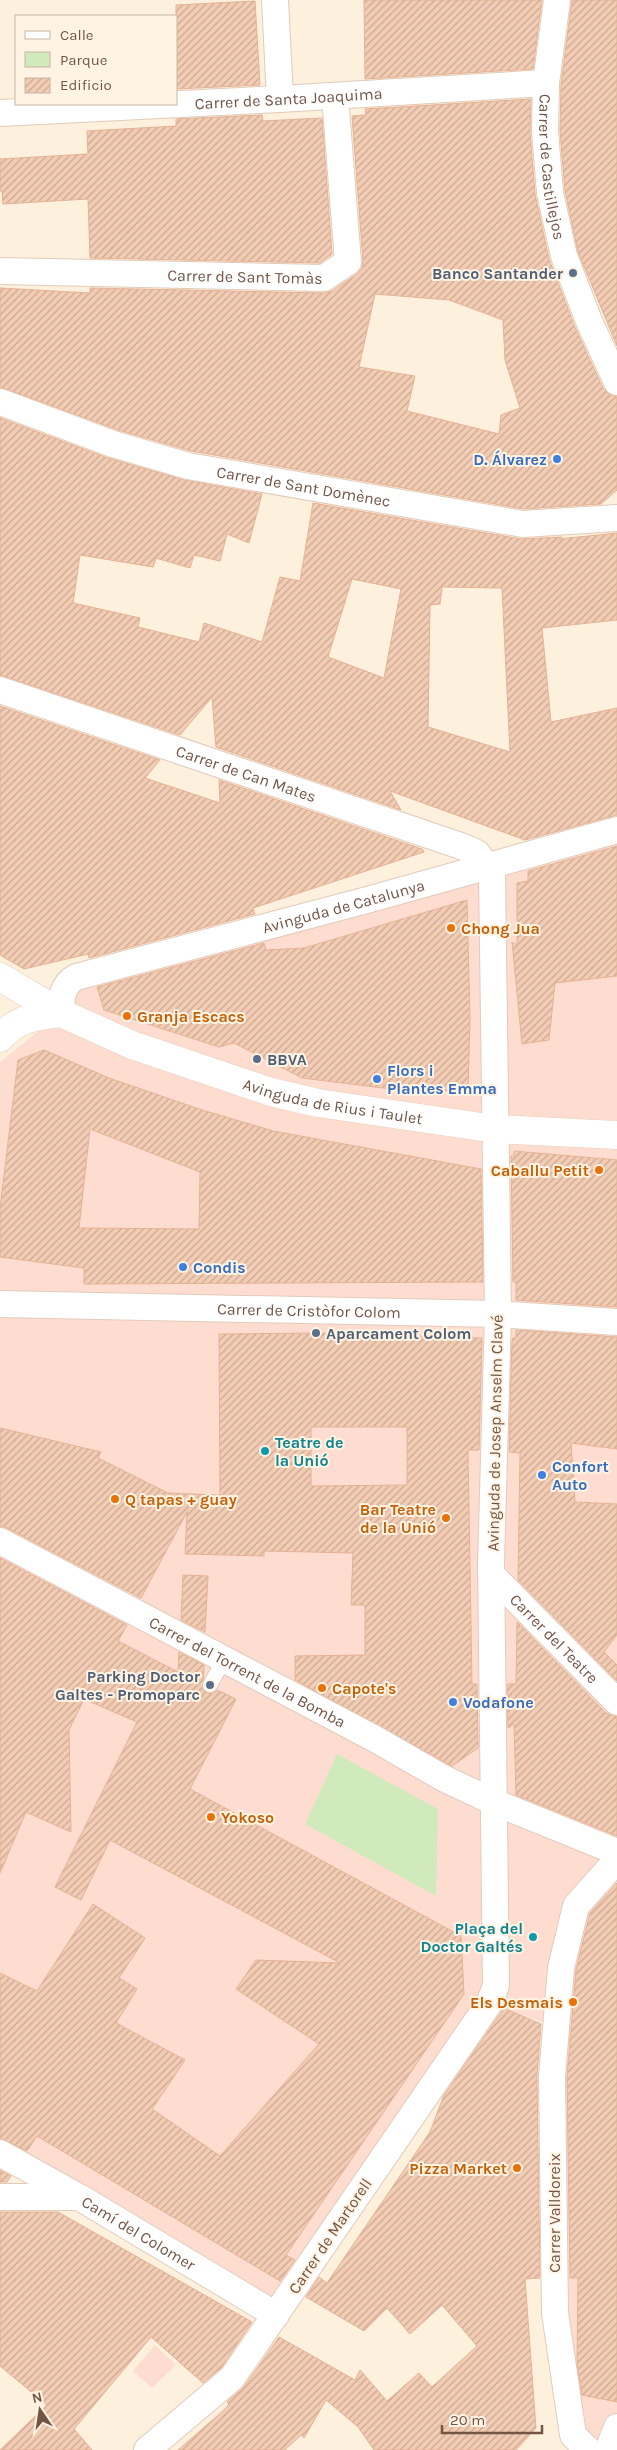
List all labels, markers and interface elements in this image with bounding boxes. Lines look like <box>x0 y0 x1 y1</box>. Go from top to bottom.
legend <box>15 15 178 105</box>
text: Calle <box>60 26 94 44</box>
text: Parque <box>60 51 108 69</box>
text: Edificio <box>60 76 112 94</box>
street label: Carrer de Santa Joaquima <box>194 83 383 113</box>
street label: Carrer de Castillejos <box>535 94 570 241</box>
place label: Banco Santander <box>432 264 564 283</box>
street label: Carrer de Sant Tomàs <box>167 265 323 287</box>
marker: Banco Santander <box>567 267 579 279</box>
place label: D. Álvarez <box>473 450 547 469</box>
marker: D. Álvarez <box>551 453 563 465</box>
street label: Carrer de Sant Domènec <box>215 462 392 510</box>
street label: Carrer de Can Mates <box>174 741 319 806</box>
street label: Avinguda de Catalunya <box>260 875 427 937</box>
place label: Chong Jua <box>461 919 540 938</box>
marker: Chong Jua <box>445 922 457 934</box>
place label: Granja Escacs <box>137 1007 245 1026</box>
marker: Granja Escacs <box>121 1010 133 1022</box>
place label: BBVA <box>267 1050 307 1069</box>
marker: BBVA <box>251 1053 263 1065</box>
place label: Flors i Plantes Emma <box>387 1061 497 1098</box>
marker: Flors i Plantes Emma <box>371 1073 383 1085</box>
street label: Avinguda de Rius i Taulet <box>241 1074 424 1128</box>
place label: Caballu Petit <box>491 1161 589 1180</box>
marker: Caballu Petit <box>593 1164 605 1176</box>
place label: Condis <box>193 1258 246 1277</box>
marker: Condis <box>177 1261 189 1273</box>
street label: Carrer de Cristòfor Colom <box>217 1299 401 1322</box>
street label: Avinguda de Josep Anselm Clavé <box>483 1315 507 1551</box>
place label: Aparcament Colom <box>326 1324 472 1343</box>
marker: Aparcament Colom <box>310 1327 322 1339</box>
place label: Teatre de la Unió <box>275 1433 343 1470</box>
marker: Teatre de la Unió <box>259 1445 271 1457</box>
place label: Confort Auto <box>552 1457 609 1494</box>
marker: Confort Auto <box>536 1469 548 1481</box>
place label: Q tapas + guay <box>125 1490 237 1509</box>
marker: Q tapas + guay <box>109 1493 121 1505</box>
place label: Bar Teatre de la Unió <box>360 1500 436 1537</box>
marker: Bar Teatre de la Unió <box>440 1512 452 1524</box>
street label: Carrer del Teatre <box>506 1590 603 1687</box>
street label: Carrer del Torrent de la Bomba <box>146 1612 349 1731</box>
place label: Parking Doctor Galtes - Promoparc <box>55 1667 201 1704</box>
marker: Parking Doctor Galtes - Promoparc <box>204 1679 216 1691</box>
place label: Capote's <box>332 1679 396 1698</box>
marker: Capote's <box>316 1682 328 1694</box>
place label: Vodafone <box>463 1693 534 1712</box>
marker: Vodafone <box>447 1696 459 1708</box>
place label: Yokoso <box>221 1808 274 1827</box>
marker: Yokoso <box>205 1811 217 1823</box>
place label: Plaça del Doctor Galtés <box>420 1919 523 1956</box>
marker: Plaça del Doctor Galtés <box>527 1931 539 1943</box>
place label: Els Desmais <box>470 1993 563 2012</box>
marker: Els Desmais <box>567 1996 579 2008</box>
street label: Carrer Valldoreix <box>545 2153 564 2273</box>
place label: Pizza Market <box>409 2159 507 2178</box>
marker: Pizza Market <box>511 2162 523 2174</box>
street label: Carrer de Martorell <box>284 2175 376 2297</box>
street label: Camí del Colomer <box>78 2191 199 2274</box>
north arrow <box>15 2385 65 2435</box>
text: N <box>30 2388 44 2407</box>
scale bar <box>442 2402 542 2434</box>
text: 20 m <box>450 2411 485 2429</box>

